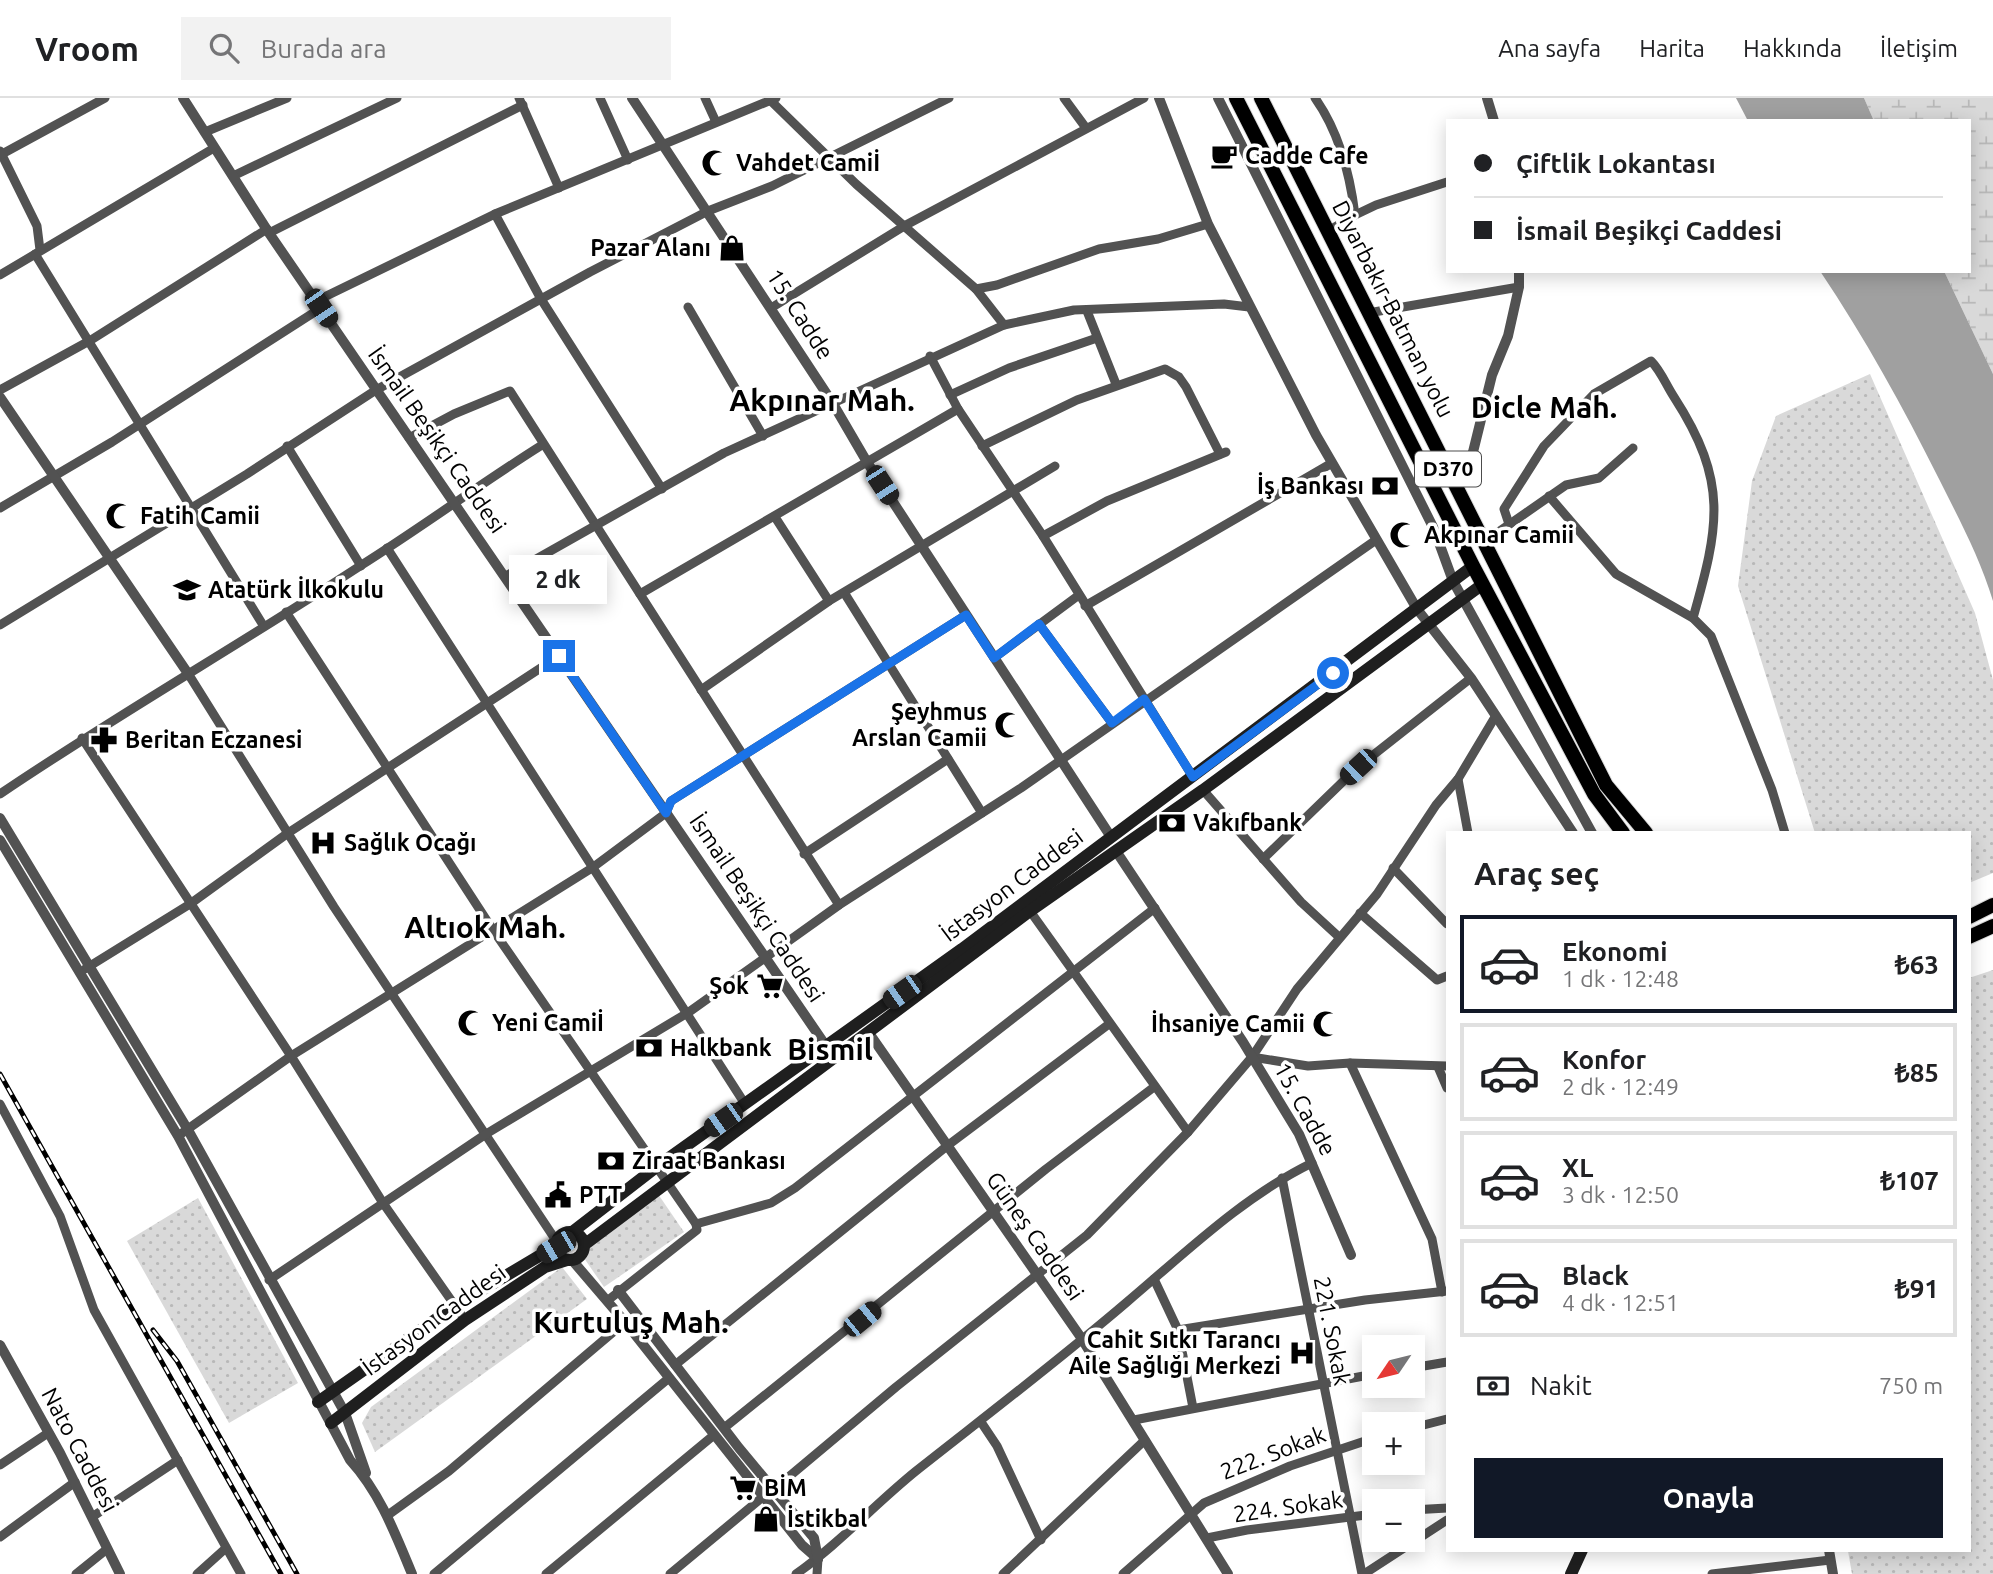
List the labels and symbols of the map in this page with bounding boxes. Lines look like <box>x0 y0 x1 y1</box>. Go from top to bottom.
cafe icon: Cadde Cafe <box>1209 141 1239 171</box>
place label: Cadde Cafe <box>1245 143 1369 168</box>
mosque icon: Vahdet Camiİ <box>700 148 730 178</box>
place label: Vahdet Camiİ <box>736 149 880 175</box>
street label: Diyarbakır-Batman yolu <box>1328 196 1459 421</box>
shop icon: Pazar Alanı <box>717 233 747 263</box>
place label: Pazar Alanı <box>590 235 711 260</box>
street label: 15. Cadde <box>762 264 839 363</box>
car <box>301 285 342 331</box>
street label: İsmail Beşikçi Caddesi <box>364 342 511 537</box>
district label: Akpınar Mah. <box>729 383 915 417</box>
district label: Dicle Mah. <box>1471 390 1617 424</box>
road number: D370 <box>1415 452 1481 486</box>
car <box>862 462 903 508</box>
bank icon: İş Bankası <box>1370 471 1400 501</box>
place label: İş Bankası <box>1257 472 1364 499</box>
mosque icon: Fatih Camii <box>104 501 134 531</box>
place label: Fatih Camii <box>140 503 260 528</box>
mosque icon: Akpınar Camii <box>1388 520 1418 550</box>
place label: Akpınar Camii <box>1424 522 1574 547</box>
callout: 2 dk <box>510 554 608 603</box>
school or university icon: Atatürk İlkokulu <box>172 575 202 605</box>
place label: Atatürk İlkokulu <box>208 576 384 602</box>
route end <box>543 640 575 672</box>
route start <box>1317 657 1349 689</box>
place label: Şeyhmus Arslan Camii <box>852 699 987 750</box>
mosque icon: Şeyhmus Arslan Camii <box>993 710 1023 740</box>
pharmacy icon: Beritan Eczanesi <box>89 725 119 755</box>
place label: Beritan Eczanesi <box>125 727 303 752</box>
car <box>1336 745 1381 789</box>
bank icon: Vakıfbank <box>1157 808 1187 838</box>
street label: İsmail Beşikçi Caddesi <box>685 809 830 1006</box>
place label: Vakıfbank <box>1193 810 1302 835</box>
street label: İstasyon Caddesi <box>936 823 1087 946</box>
hospital icon: Sağlık Ocağı <box>308 828 338 858</box>
place label: Sağlık Ocağı <box>344 830 476 855</box>
district label: Altıok Mah. <box>404 910 566 944</box>
supermarket icon: Şok <box>755 971 785 1001</box>
car <box>879 971 926 1013</box>
place label: Şok <box>709 973 749 999</box>
mosque icon: Yeni Camiİ <box>456 1008 486 1038</box>
place label: Yeni Camiİ <box>492 1009 604 1035</box>
mosque icon: İhsaniye Camii <box>1311 1009 1341 1039</box>
place label: İhsaniye Camii <box>1151 1010 1305 1036</box>
district label: Bismil <box>787 1032 873 1066</box>
bank icon: Halkbank <box>634 1033 664 1063</box>
place label: Halkbank <box>670 1035 772 1060</box>
street label: 15. Cadde <box>1270 1058 1341 1160</box>
car <box>700 1099 747 1141</box>
bank icon: Ziraat Bankası <box>596 1146 626 1176</box>
place label: Ziraat Bankası <box>632 1148 786 1173</box>
street label: Güneş Caddesi <box>982 1167 1089 1305</box>
public building icon: PTT <box>543 1180 573 1210</box>
place label: PTT <box>579 1182 622 1207</box>
car <box>533 1227 580 1267</box>
street label: İstasyon Caddesi <box>357 1259 510 1380</box>
street label: 221. Sokak <box>1310 1274 1355 1388</box>
car <box>840 1298 885 1340</box>
district label: Kurtuluş Mah. <box>533 1305 729 1339</box>
place label: Cahit Sıtkı Tarancı Aile Sağlığı Merkezi <box>1068 1327 1281 1378</box>
north arrow <box>1362 1335 1424 1398</box>
hospital icon: Cahit Sıtkı Tarancı Aile Sağlığı Merkezi <box>1287 1338 1317 1368</box>
street label: Nato Caddesi <box>37 1383 124 1516</box>
street label: 222. Sokak <box>1217 1421 1329 1484</box>
supermarket icon: BİM <box>728 1473 758 1503</box>
place label: BİM <box>764 1474 807 1500</box>
street label: 224. Sokak <box>1232 1486 1345 1527</box>
shop icon: İstikbal <box>751 1504 781 1534</box>
place label: İstikbal <box>787 1505 867 1531</box>

